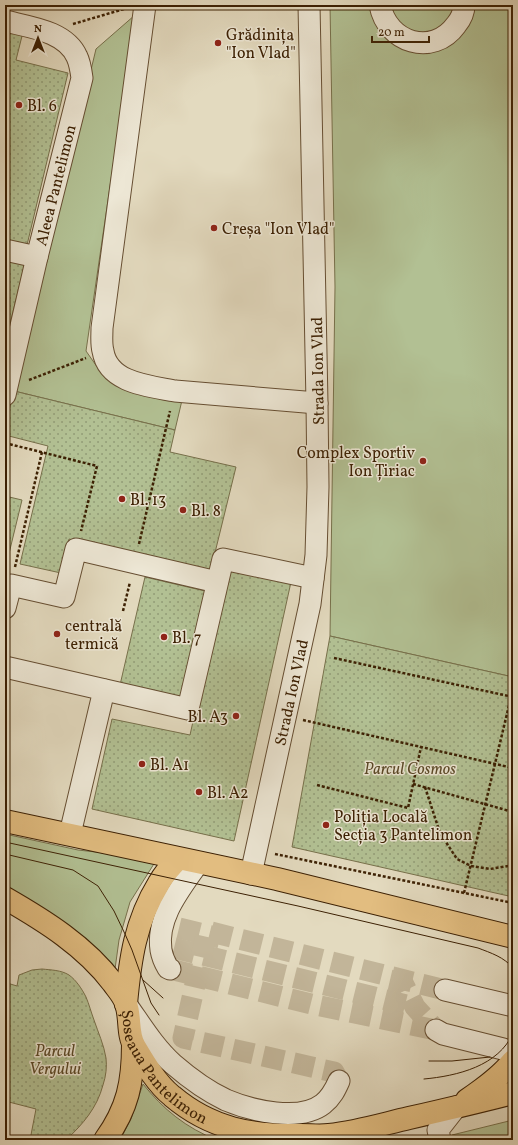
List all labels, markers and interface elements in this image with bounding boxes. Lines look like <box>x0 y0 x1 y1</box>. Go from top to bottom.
north arrow <box>18 18 58 58</box>
scale bar <box>372 18 429 44</box>
text: N <box>34 22 42 37</box>
place label: Grădinița "Ion Vlad" <box>226 25 296 65</box>
text: 20 m <box>378 25 405 41</box>
marker: Grădinița "Ion Vlad" <box>213 38 223 48</box>
place label: Bl. 6 <box>27 96 57 118</box>
marker: Bl. 6 <box>14 100 24 110</box>
street label: Aleea Pantelimon <box>31 123 83 248</box>
place label: Creșa "Ion Vlad" <box>222 219 335 241</box>
marker: Creșa "Ion Vlad" <box>209 223 219 233</box>
street label: Strada Ion Vlad <box>307 317 331 425</box>
place label: Complex Sportiv Ion Țiriac <box>297 443 416 483</box>
marker: Complex Sportiv Ion Țiriac <box>418 456 428 466</box>
place label: Bl. 13 <box>130 490 166 512</box>
marker: Bl. 13 <box>117 494 127 504</box>
place label: Bl. 8 <box>191 501 221 523</box>
marker: Bl. 8 <box>178 505 188 515</box>
place label: centrală termică <box>65 616 122 656</box>
place label: Bl. 7 <box>172 628 202 650</box>
marker: centrală termică <box>52 629 62 639</box>
marker: Bl. 7 <box>159 632 169 642</box>
street label: Strada Ion Vlad <box>270 637 315 748</box>
place label: Bl. A3 <box>188 707 228 729</box>
marker: Bl. A3 <box>231 711 241 721</box>
place label: Bl. A1 <box>150 755 189 777</box>
marker: Bl. A1 <box>137 759 147 769</box>
park label: Parcul Cosmos <box>364 759 456 781</box>
place label: Bl. A2 <box>207 783 249 805</box>
marker: Bl. A2 <box>194 787 204 797</box>
place label: Poliția Locală Secția 3 Pantelimon <box>334 807 472 847</box>
marker: Poliția Locală Secția 3 Pantelimon <box>321 820 331 830</box>
street label: Șoseaua Pantelimon <box>115 1009 211 1130</box>
park label: Parcul Vergului <box>29 1041 82 1081</box>

